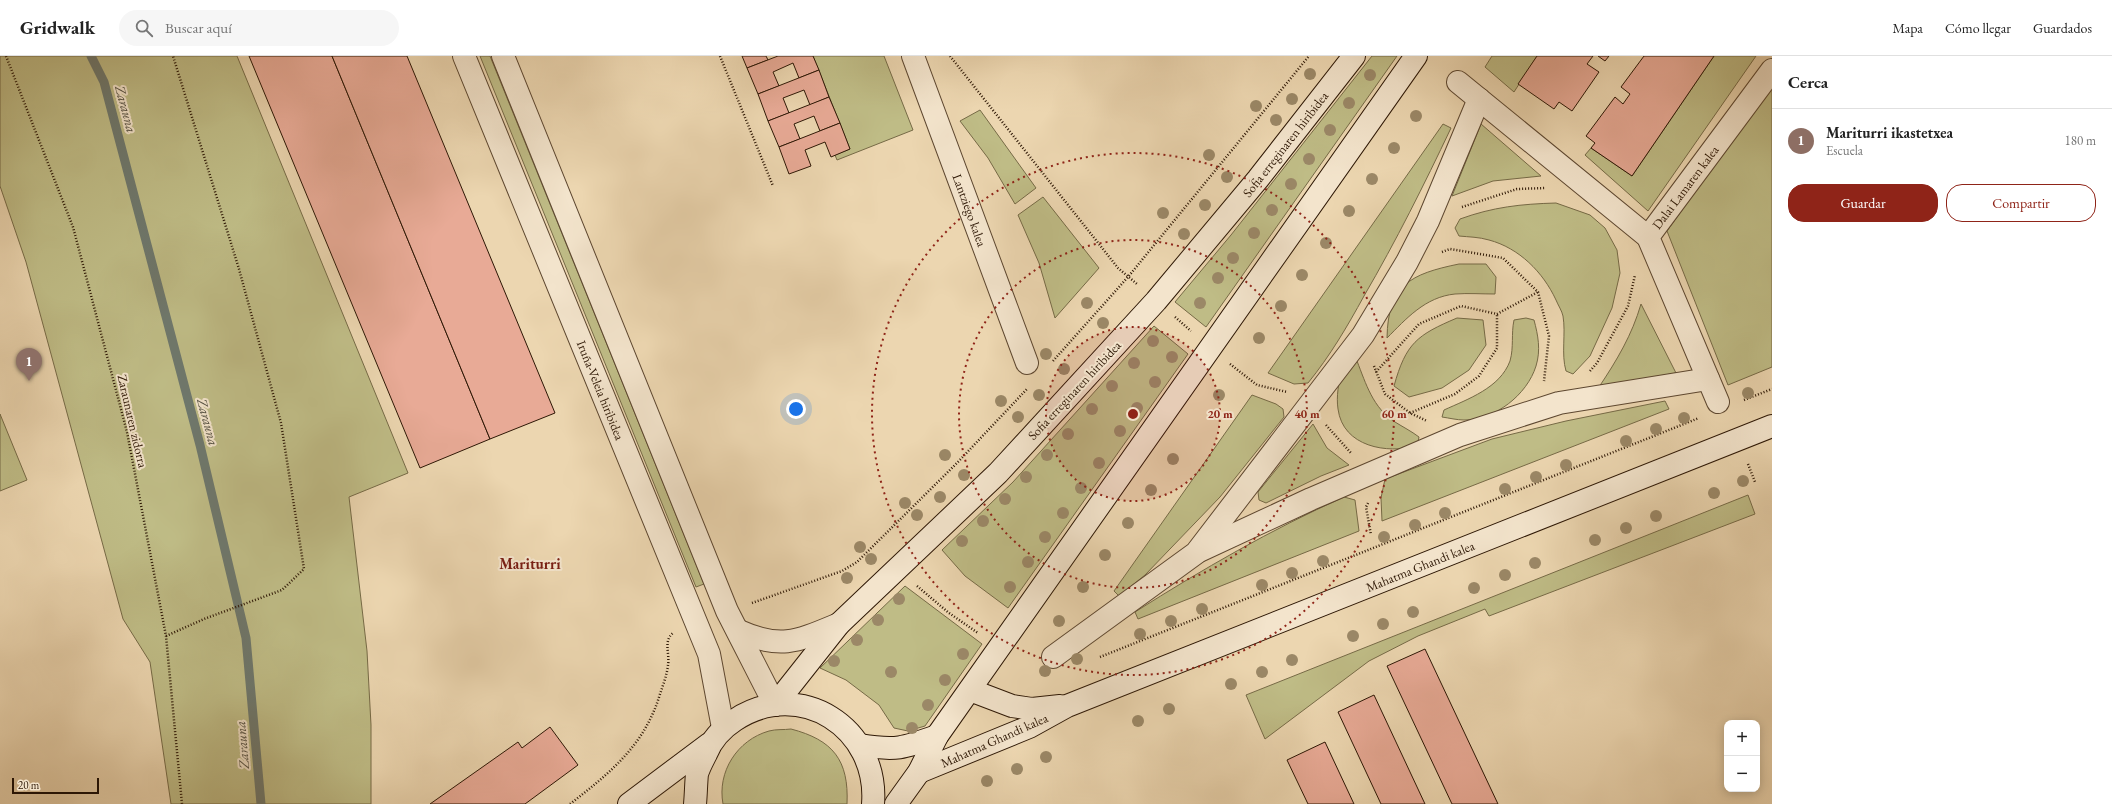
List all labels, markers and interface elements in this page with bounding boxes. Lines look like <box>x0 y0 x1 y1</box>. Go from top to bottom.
search box <box>119 10 399 46</box>
text: Gridwalk <box>20 15 95 40</box>
icon: search <box>133 17 155 39</box>
text: Buscar aquí <box>165 18 232 37</box>
text: Mapa <box>1892 19 1923 37</box>
text: Cómo llegar <box>1945 19 2011 37</box>
text: Guardados <box>2033 19 2092 37</box>
text: Cerca <box>1788 71 1828 93</box>
water label: Zarauna <box>111 82 141 135</box>
street label: Sofia erreginaren hiribidea <box>1239 87 1333 201</box>
text: Mariturri ikastetxea <box>1826 123 1953 142</box>
text: 1 <box>1798 132 1804 149</box>
text: 180 m <box>2065 132 2096 149</box>
street label: Dalai Lamaren kalea <box>1648 141 1723 233</box>
text: Escuela <box>1826 142 1863 159</box>
street label: Lantziego kalea <box>949 171 991 250</box>
button: Guardar <box>1788 184 1938 222</box>
button: Compartir <box>1946 184 2096 222</box>
street label: Sofia erreginaren hiribidea <box>1024 337 1125 444</box>
street label: Iruña-Veleia hiribidea <box>573 338 629 443</box>
pin: 1 <box>16 348 42 381</box>
street label: Zaraunaren zidorra <box>114 373 152 470</box>
water label: Zarauna <box>193 395 223 448</box>
your location <box>786 399 806 419</box>
text: 20 m <box>1207 406 1233 422</box>
text: 40 m <box>1294 406 1320 422</box>
text: 60 m <box>1381 406 1407 422</box>
centre of rings <box>1126 407 1140 421</box>
street label: Mahatma Ghandi kalea <box>1363 537 1478 596</box>
district label: Mariturri <box>499 554 561 573</box>
street label: Mahatma Ghandi kalea <box>938 709 1051 772</box>
water label: Zarauna <box>231 720 253 771</box>
map controls <box>1724 720 1760 792</box>
button: + <box>1724 720 1760 756</box>
button: − <box>1724 756 1760 792</box>
scale bar <box>12 776 99 795</box>
text: 20 m <box>18 778 39 792</box>

